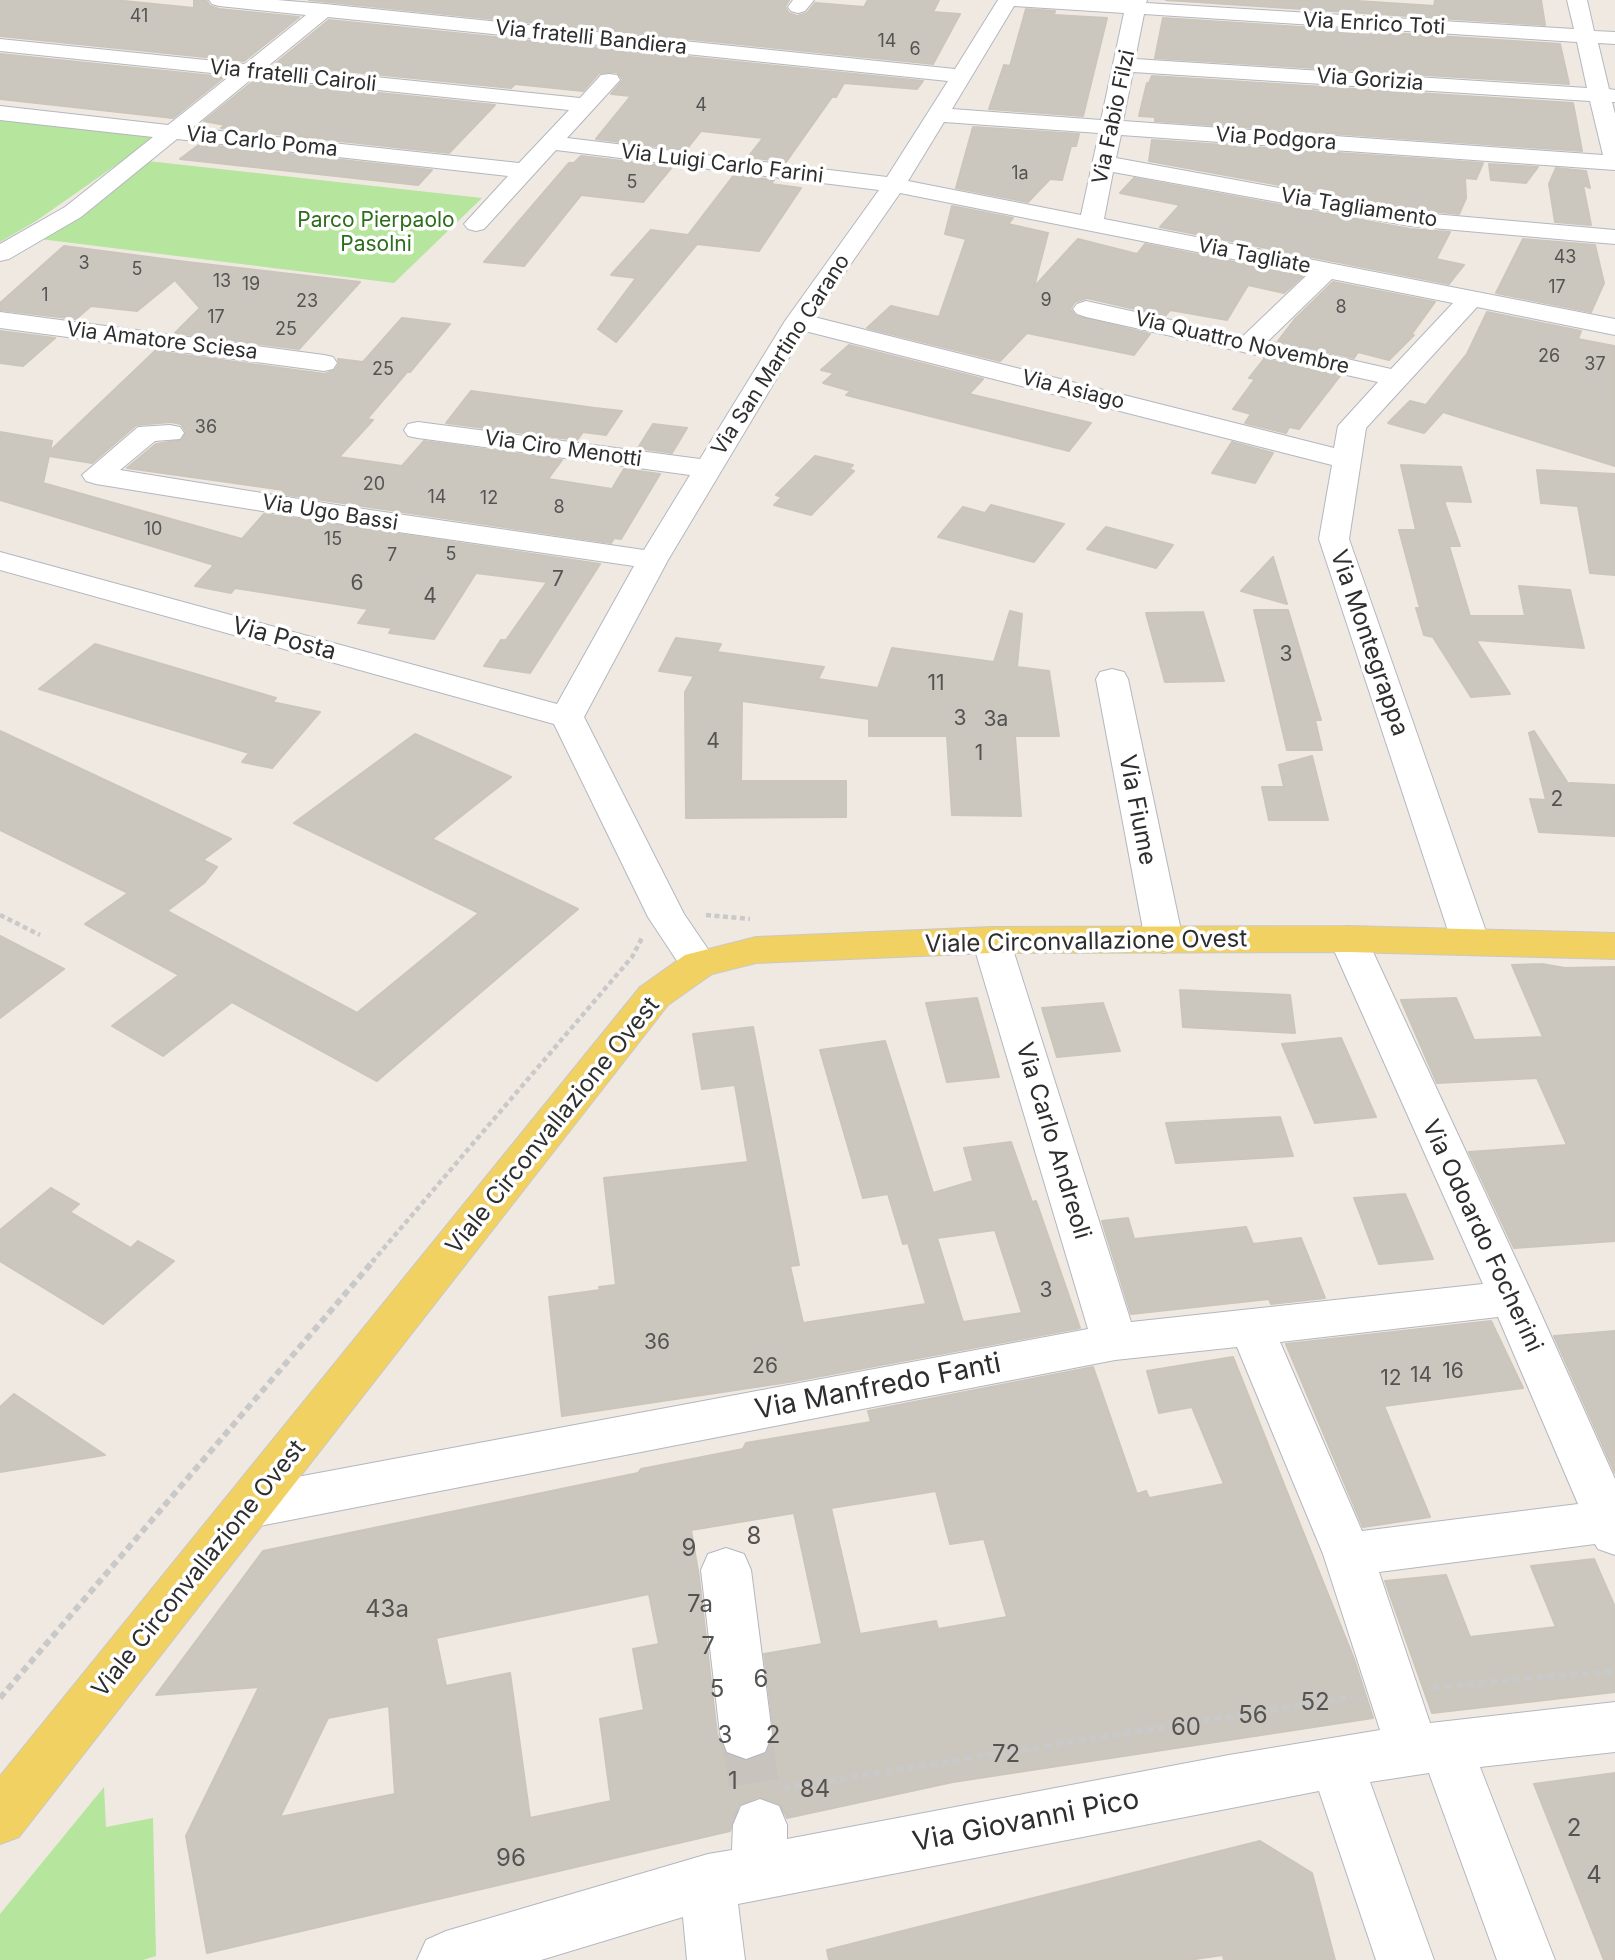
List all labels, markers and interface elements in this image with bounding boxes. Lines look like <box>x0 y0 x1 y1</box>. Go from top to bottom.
house number: 41 <box>130 6 148 28</box>
street label: Via Enrico Toti <box>1302 8 1446 40</box>
street label: Via fratelli Bandiera <box>494 15 688 61</box>
house number: 14 <box>878 31 896 53</box>
house number: 6 <box>909 39 921 61</box>
street label: Via Fabio Filzi <box>1087 48 1141 186</box>
street label: Via fratelli Cairoli <box>208 55 378 97</box>
street label: Via Gorizia <box>1316 64 1424 96</box>
house number: 4 <box>695 95 707 117</box>
street label: Via Carlo Poma <box>185 122 339 162</box>
street label: Via Podgora <box>1215 122 1337 156</box>
street label: Via Luigi Carlo Farini <box>619 139 825 189</box>
house number: 1a <box>1011 163 1029 185</box>
house number: 5 <box>627 172 637 194</box>
street label: Via Tagliamento <box>1279 183 1439 233</box>
park label: Parco Pierpaolo Pasolni <box>297 208 455 258</box>
street label: Via Tagliate <box>1195 233 1313 279</box>
house number: 43 <box>1554 247 1576 269</box>
street label: Via San Martino Carano <box>707 250 855 460</box>
house number: 3 <box>78 253 90 275</box>
house number: 5 <box>132 259 142 281</box>
house number: 13 <box>213 271 231 293</box>
house number: 19 <box>242 274 260 296</box>
house number: 17 <box>1548 277 1566 299</box>
house number: 1 <box>41 285 49 307</box>
house number: 9 <box>1040 290 1052 312</box>
house number: 23 <box>296 291 318 313</box>
house number: 8 <box>1335 297 1347 319</box>
street label: Via Quattro Novembre <box>1132 306 1352 380</box>
house number: 17 <box>207 307 225 329</box>
street label: Via Amatore Sciesa <box>65 317 259 365</box>
house number: 25 <box>275 319 297 341</box>
house number: 26 <box>1538 346 1560 368</box>
house number: 37 <box>1584 354 1606 376</box>
house number: 25 <box>372 359 394 381</box>
street label: Via Asiago <box>1019 365 1127 415</box>
house number: 36 <box>195 417 217 439</box>
street label: Via Ciro Menotti <box>483 426 643 472</box>
house number: 20 <box>363 474 385 496</box>
house number: 14 <box>428 487 446 509</box>
house number: 12 <box>480 488 498 510</box>
street label: Via Ugo Bassi <box>260 490 400 536</box>
house number: 8 <box>553 497 565 519</box>
house number: 10 <box>144 519 162 541</box>
house number: 15 <box>324 529 342 551</box>
house number: 5 <box>446 544 456 566</box>
house number: 7 <box>387 545 397 567</box>
street label: Via Montegrappa <box>1324 546 1414 740</box>
house number: 7 <box>552 567 564 593</box>
house number: 6 <box>350 571 364 597</box>
house number: 4 <box>423 584 437 610</box>
street label: Via Posta <box>229 611 339 667</box>
house number: 3 <box>1280 642 1292 668</box>
house number: 11 <box>927 671 945 697</box>
house number: 3 <box>954 706 966 732</box>
house number: 3a <box>984 707 1008 733</box>
house number: 4 <box>706 729 720 755</box>
house number: 1 <box>975 741 983 767</box>
street label: Via Fiume <box>1112 752 1162 868</box>
house number: 2 <box>1551 787 1563 813</box>
street label: Viale Circonvallazione Ovest <box>925 925 1247 959</box>
street label: Viale Circonvallazione Ovest <box>440 992 666 1260</box>
street label: Via Carlo Andreoli <box>1009 1039 1097 1243</box>
street label: Via Odoardo Focherini <box>1416 1115 1548 1357</box>
house number: 3 <box>1040 1278 1052 1304</box>
house number: 36 <box>644 1330 670 1356</box>
street label: Via Manfredo Fanti <box>752 1347 1004 1427</box>
house number: 26 <box>752 1354 778 1380</box>
house number: 16 <box>1442 1359 1464 1385</box>
house number: 14 <box>1410 1363 1432 1389</box>
house number: 12 <box>1380 1366 1402 1392</box>
street label: Viale Circonvallazione Ovest <box>86 1435 312 1703</box>
house number: 8 <box>747 1523 761 1551</box>
house number: 9 <box>682 1535 696 1563</box>
house number: 7a <box>687 1591 713 1619</box>
house number: 43a <box>365 1596 409 1624</box>
house number: 7 <box>701 1633 715 1661</box>
house number: 6 <box>754 1666 768 1694</box>
house number: 5 <box>710 1676 724 1704</box>
house number: 52 <box>1300 1689 1330 1717</box>
house number: 56 <box>1238 1702 1268 1730</box>
house number: 60 <box>1171 1714 1201 1742</box>
house number: 3 <box>718 1722 732 1750</box>
house number: 2 <box>766 1722 780 1750</box>
house number: 72 <box>992 1741 1020 1769</box>
house number: 1 <box>728 1768 738 1796</box>
house number: 84 <box>800 1776 830 1804</box>
street label: Via Giovanni Pico <box>910 1783 1142 1859</box>
house number: 2 <box>1567 1815 1581 1843</box>
house number: 96 <box>496 1845 526 1873</box>
house number: 4 <box>1586 1862 1602 1890</box>

